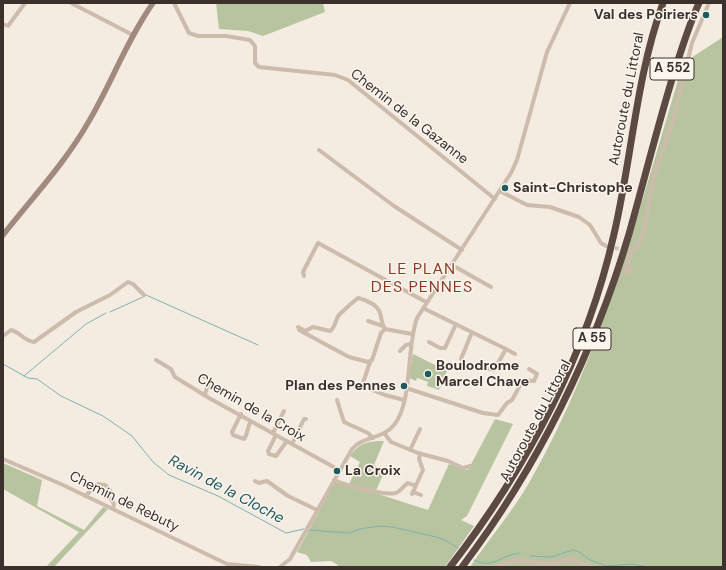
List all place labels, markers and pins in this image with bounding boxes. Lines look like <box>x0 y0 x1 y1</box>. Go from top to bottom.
place label: Val des Poiriers <box>594 7 698 23</box>
marker: Val des Poiriers <box>701 10 711 20</box>
place label: Saint-Christophe <box>513 180 633 196</box>
marker: Saint-Christophe <box>500 183 510 193</box>
place label: Boulodrome Marcel Chave <box>436 358 529 390</box>
marker: Boulodrome Marcel Chave <box>423 369 433 379</box>
place label: Plan des Pennes <box>285 378 396 394</box>
marker: Plan des Pennes <box>399 381 409 391</box>
place label: La Croix <box>345 463 401 479</box>
marker: La Croix <box>332 466 342 476</box>

